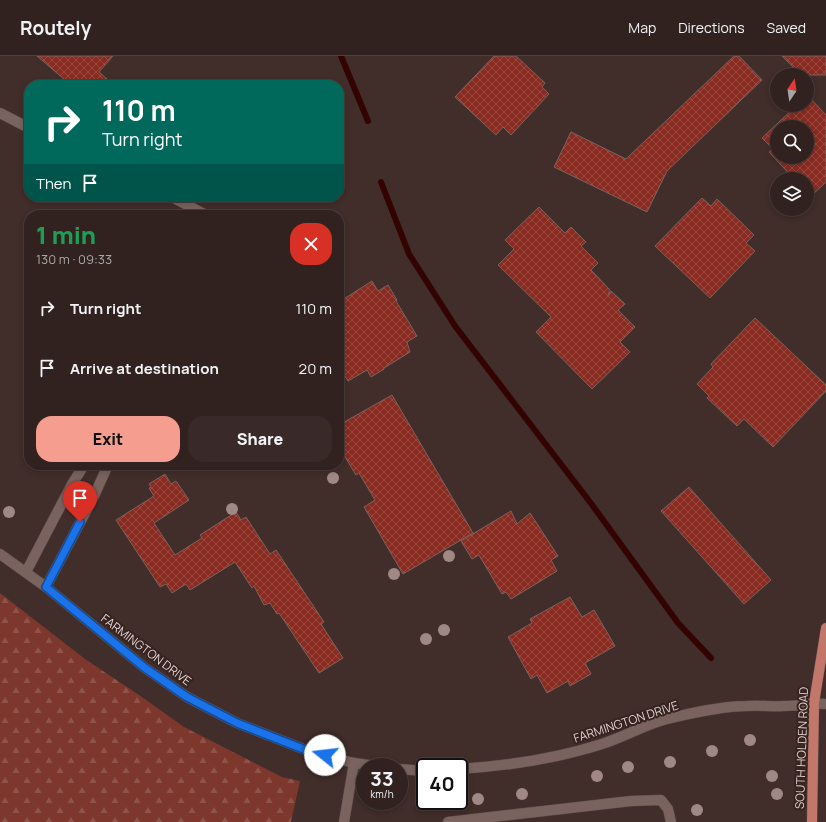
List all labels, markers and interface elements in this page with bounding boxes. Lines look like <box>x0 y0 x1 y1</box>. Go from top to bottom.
text: Routely <box>20 15 91 41</box>
text: Map <box>628 18 656 37</box>
text: Directions <box>678 18 745 37</box>
text: Saved <box>767 18 806 37</box>
north arrow <box>770 68 814 112</box>
map controls <box>770 68 814 216</box>
text: 110 m <box>102 91 176 129</box>
icon: right <box>36 96 88 148</box>
button: search <box>770 120 814 164</box>
text: Turn right <box>102 127 183 151</box>
icon: arrive <box>79 172 101 194</box>
button: layers <box>770 172 814 216</box>
text: Then <box>36 173 71 194</box>
text: 1 min <box>36 218 96 251</box>
button: close <box>290 223 332 265</box>
text: 130 m · 09:33 <box>36 250 112 268</box>
icon: right <box>36 297 58 319</box>
text: Turn right <box>70 298 141 319</box>
text: 110 m <box>295 298 332 319</box>
icon: arrive <box>36 357 58 379</box>
text: Arrive at destination <box>70 358 219 379</box>
text: 20 m <box>299 358 332 379</box>
button: Exit <box>36 416 180 462</box>
button: Share <box>188 416 332 462</box>
pin <box>63 481 97 522</box>
icon: arrive <box>69 487 91 509</box>
street label: FARMINGTON DRIVE <box>98 610 195 689</box>
street label: SOUTH HOLDEN ROAD <box>791 686 812 809</box>
street label: FARMINGTON DRIVE <box>571 696 681 747</box>
position arrow <box>304 734 346 776</box>
speed limit sign: 40 <box>416 758 468 810</box>
text: 33 <box>370 765 394 792</box>
text: km/h <box>370 787 394 801</box>

